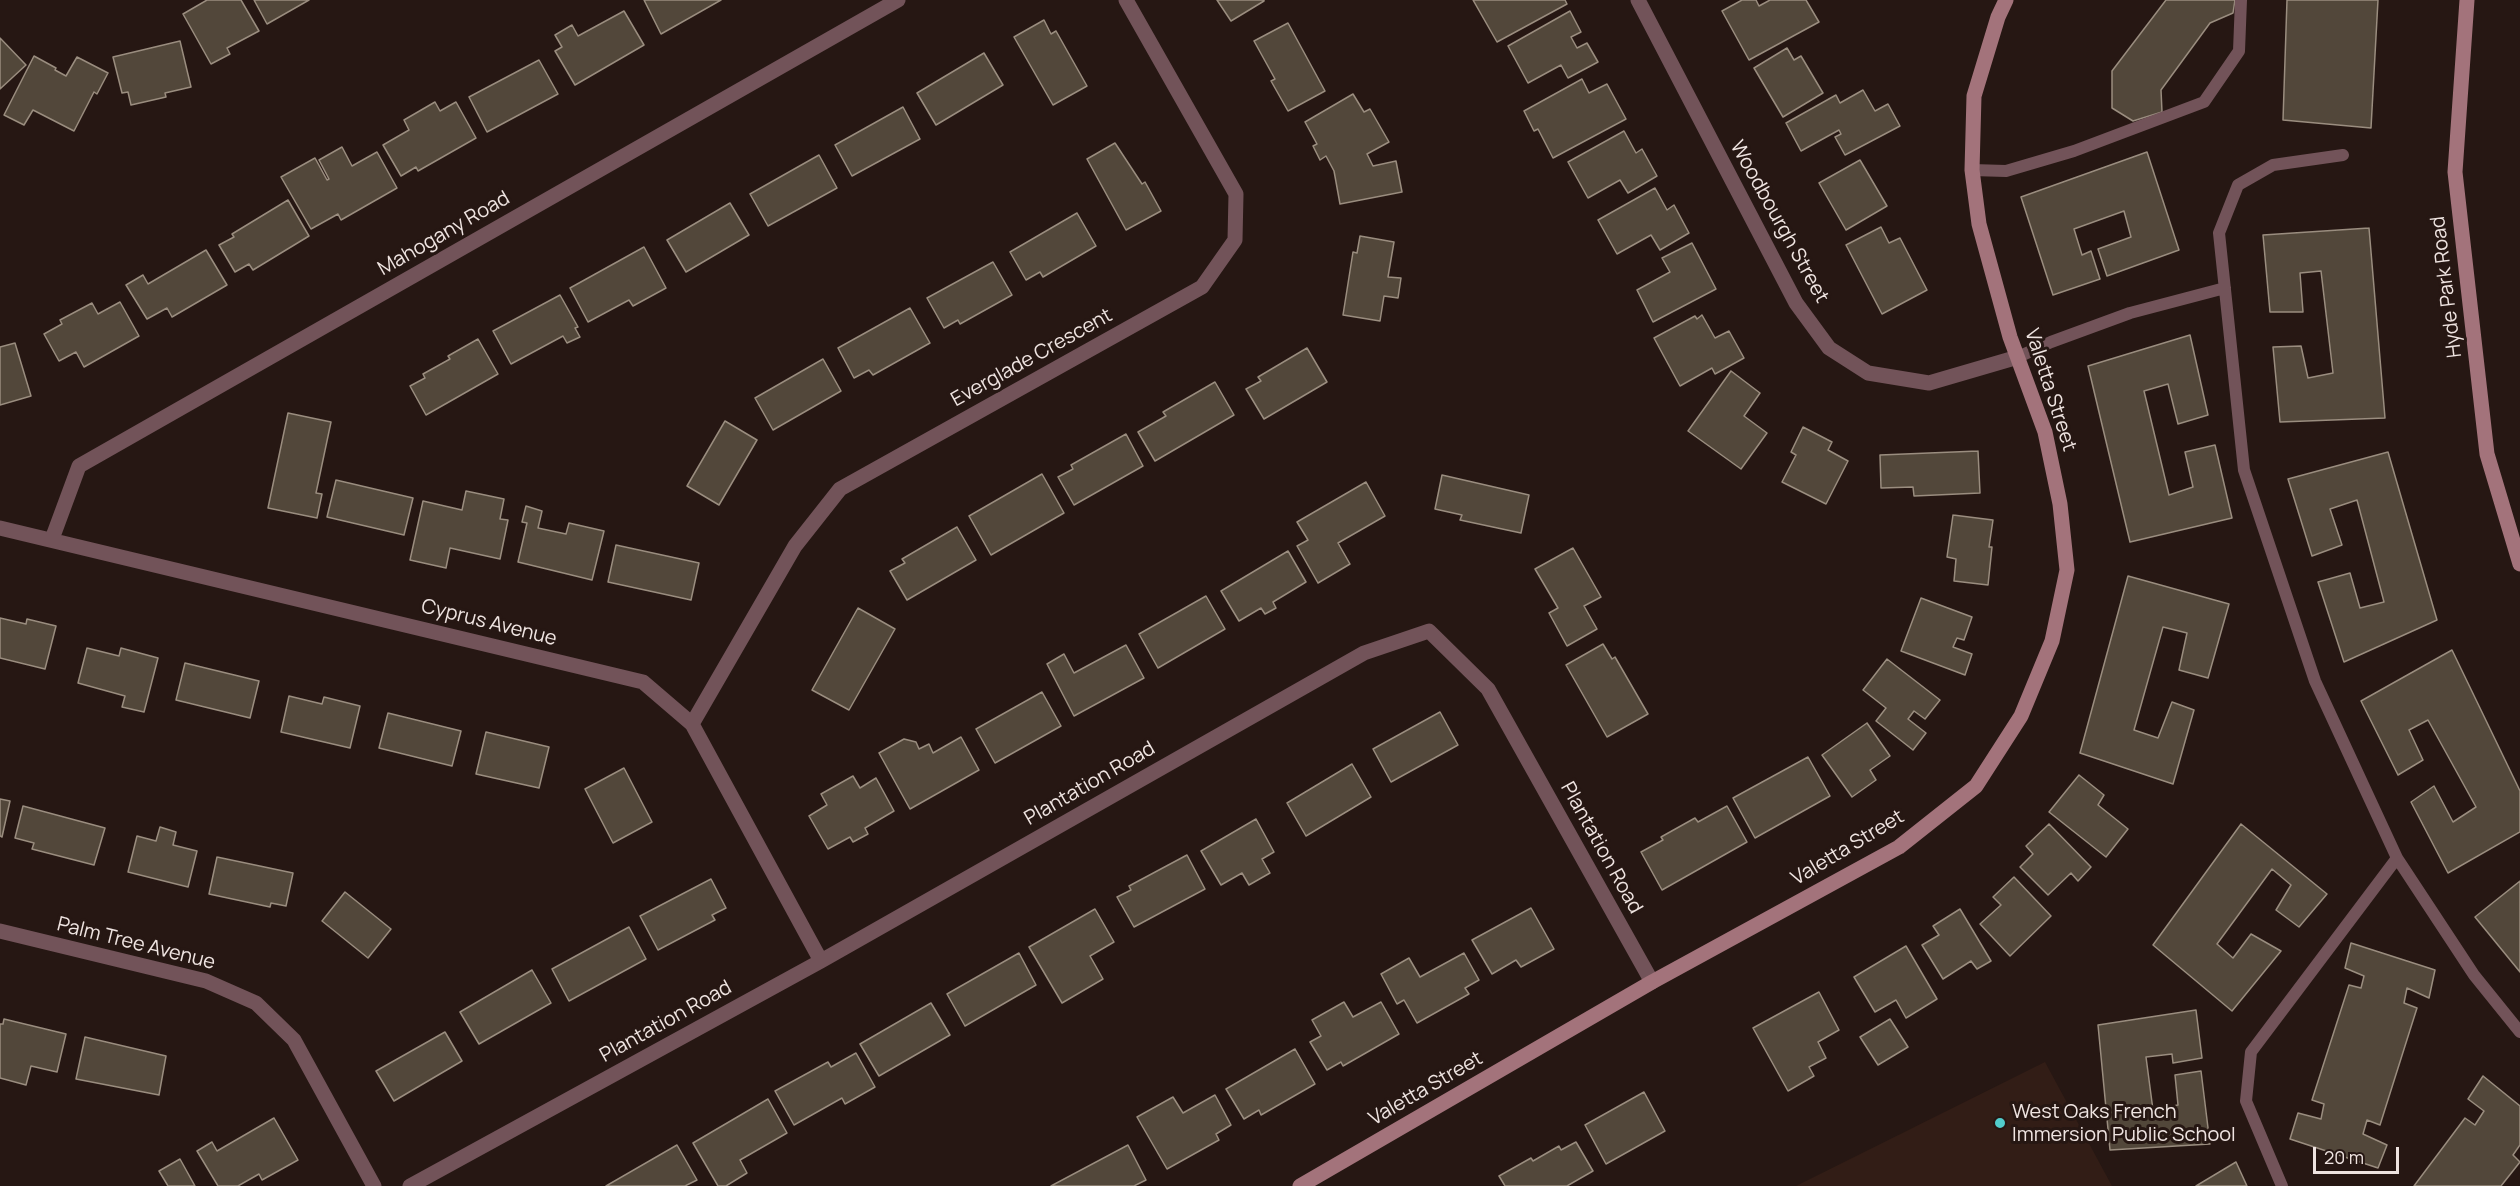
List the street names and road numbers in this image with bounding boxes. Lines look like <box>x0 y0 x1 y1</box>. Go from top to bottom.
street label: Woodbourgh Street <box>1724 137 1834 307</box>
street label: Mahogany Road <box>374 187 514 281</box>
street label: Hyde Park Road <box>2426 215 2468 359</box>
street label: Everglade Crescent <box>947 304 1117 412</box>
street label: Valetta Street <box>2019 326 2081 454</box>
street label: Cyprus Avenue <box>419 595 559 651</box>
street label: Plantation Road <box>1020 737 1160 831</box>
street label: Plantation Road <box>1555 778 1647 918</box>
street label: Valetta Street <box>1787 805 1909 891</box>
street label: Palm Tree Avenue <box>54 913 218 975</box>
street label: Plantation Road <box>596 976 736 1068</box>
street label: Valetta Street <box>1365 1047 1487 1131</box>

